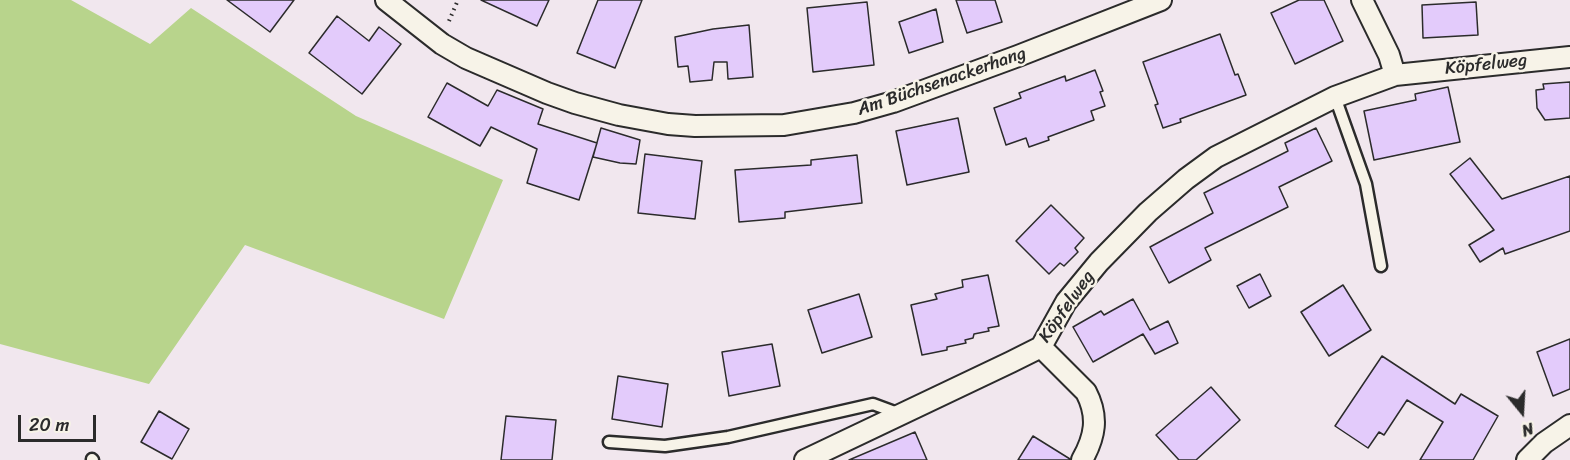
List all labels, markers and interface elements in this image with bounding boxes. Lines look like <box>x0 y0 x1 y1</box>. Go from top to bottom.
street label: Am Büchsenackerhang <box>855 43 1029 121</box>
street label: Köpfelweg <box>1444 50 1528 80</box>
street label: Köpfelweg <box>1034 267 1100 347</box>
north arrow <box>1492 382 1552 442</box>
scale bar <box>21 403 99 441</box>
text: 20 m <box>29 409 69 441</box>
text: N <box>1518 414 1537 445</box>

